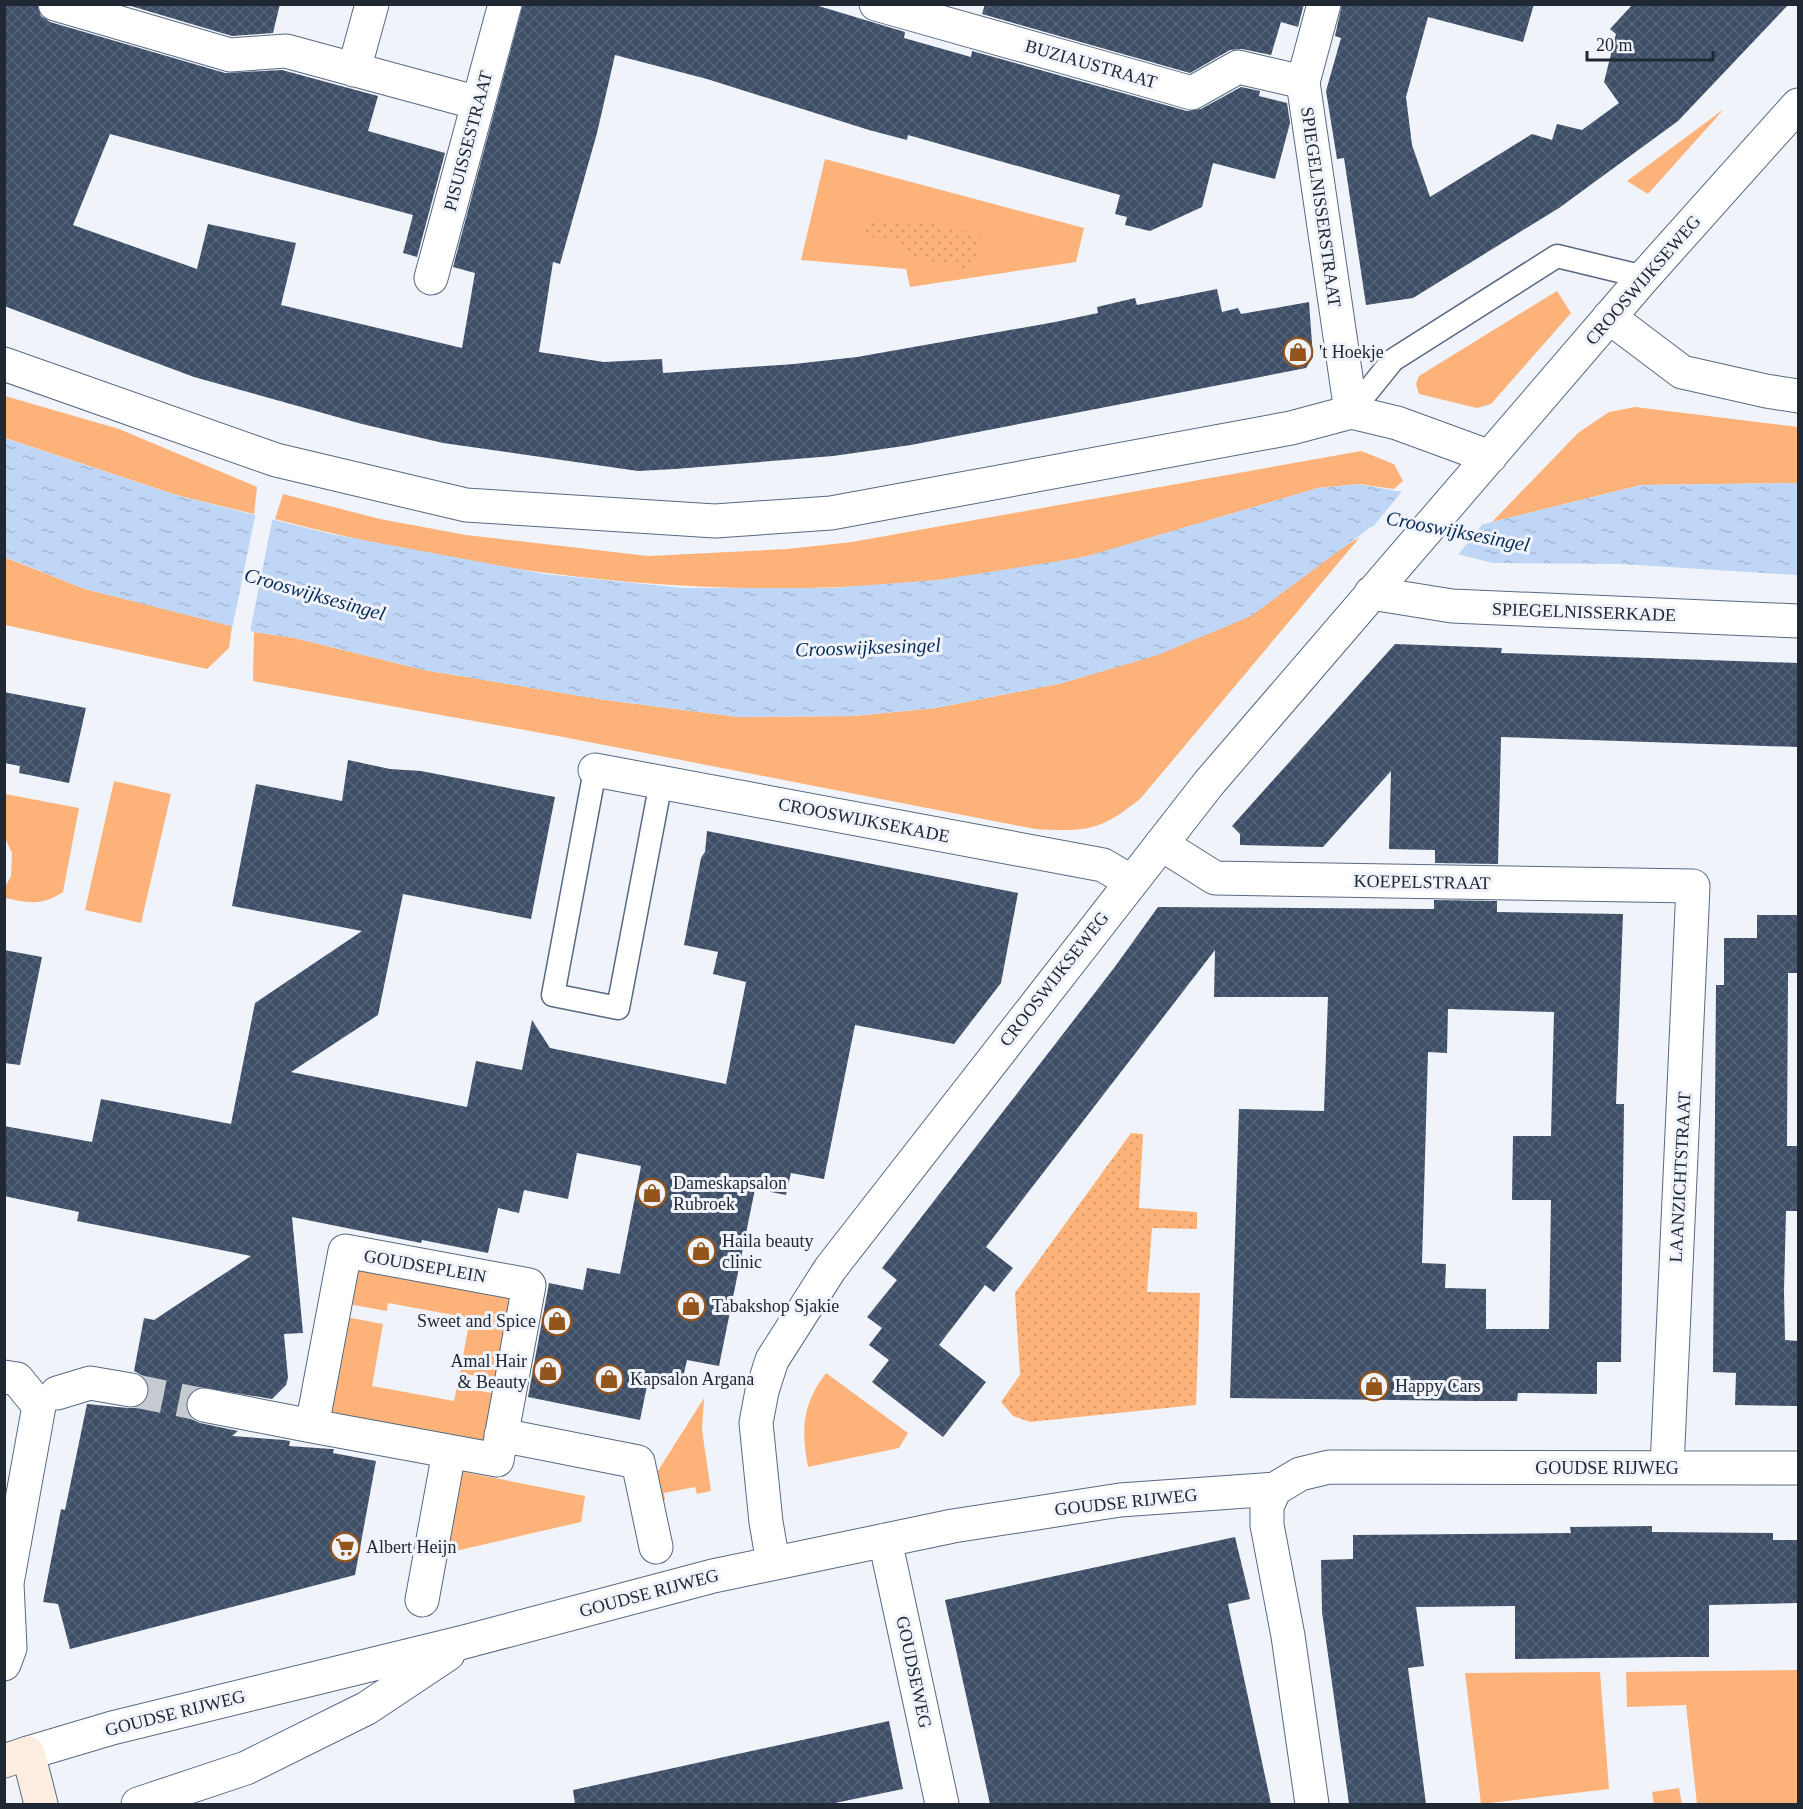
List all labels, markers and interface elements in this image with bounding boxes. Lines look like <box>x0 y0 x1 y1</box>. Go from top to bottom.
scale bar <box>1587 24 1713 62</box>
text: 20 m <box>1596 35 1633 55</box>
street label: BUZIAUSTRAAT <box>1023 36 1159 92</box>
street label: PISUISSESTRAAT <box>440 69 496 213</box>
street label: SPIEGELNISSERSTRAAT <box>1297 106 1345 308</box>
street label: CROOSWIJKSEWEG <box>1581 211 1705 349</box>
shop icon: 't Hoekje <box>1282 336 1314 368</box>
place label: 't Hoekje <box>1319 342 1384 362</box>
water label: Crooswijksesingel <box>1384 506 1532 557</box>
water label: Crooswijksesingel <box>242 563 389 626</box>
street label: SPIEGELNISSERKADE <box>1492 599 1676 625</box>
water label: Crooswijksesingel <box>795 633 942 662</box>
street label: CROOSWIJKSEKADE <box>777 794 951 846</box>
street label: KOEPELSTRAAT <box>1353 871 1491 893</box>
street label: CROOSWIJKSEWEG <box>995 908 1113 1050</box>
street label: LAANZICHTSTRAAT <box>1666 1091 1694 1263</box>
place label: Dameskapsalon Rubroek <box>673 1173 787 1214</box>
shop icon: Dameskapsalon Rubroek <box>636 1177 668 1209</box>
place label: Haila beauty clinic <box>722 1231 813 1272</box>
shop icon: Haila beauty clinic <box>685 1235 717 1267</box>
street label: GOUDSEPLEIN <box>362 1245 488 1287</box>
shop icon: Tabakshop Sjakie <box>675 1290 707 1322</box>
place label: Tabakshop Sjakie <box>712 1296 839 1316</box>
shop icon: Sweet and Spice <box>541 1305 573 1337</box>
place label: Sweet and Spice <box>417 1311 536 1331</box>
place label: Amal Hair & Beauty <box>451 1351 527 1392</box>
shop icon: Amal Hair & Beauty <box>532 1355 564 1387</box>
shop icon: Kapsalon Argana <box>593 1363 625 1395</box>
place label: Kapsalon Argana <box>630 1369 754 1389</box>
shop icon: Happy Cars <box>1358 1370 1390 1402</box>
place label: Happy Cars <box>1395 1376 1480 1396</box>
street label: GOUDSE RIJWEG <box>1535 1458 1679 1478</box>
street label: GOUDSE RIJWEG <box>1054 1485 1198 1519</box>
supermarket icon: Albert Heijn <box>329 1531 361 1563</box>
place label: Albert Heijn <box>366 1537 456 1557</box>
street label: GOUDSE RIJWEG <box>577 1565 721 1621</box>
street label: GOUDSEWEG <box>892 1614 936 1730</box>
street label: GOUDSE RIJWEG <box>103 1686 247 1740</box>

